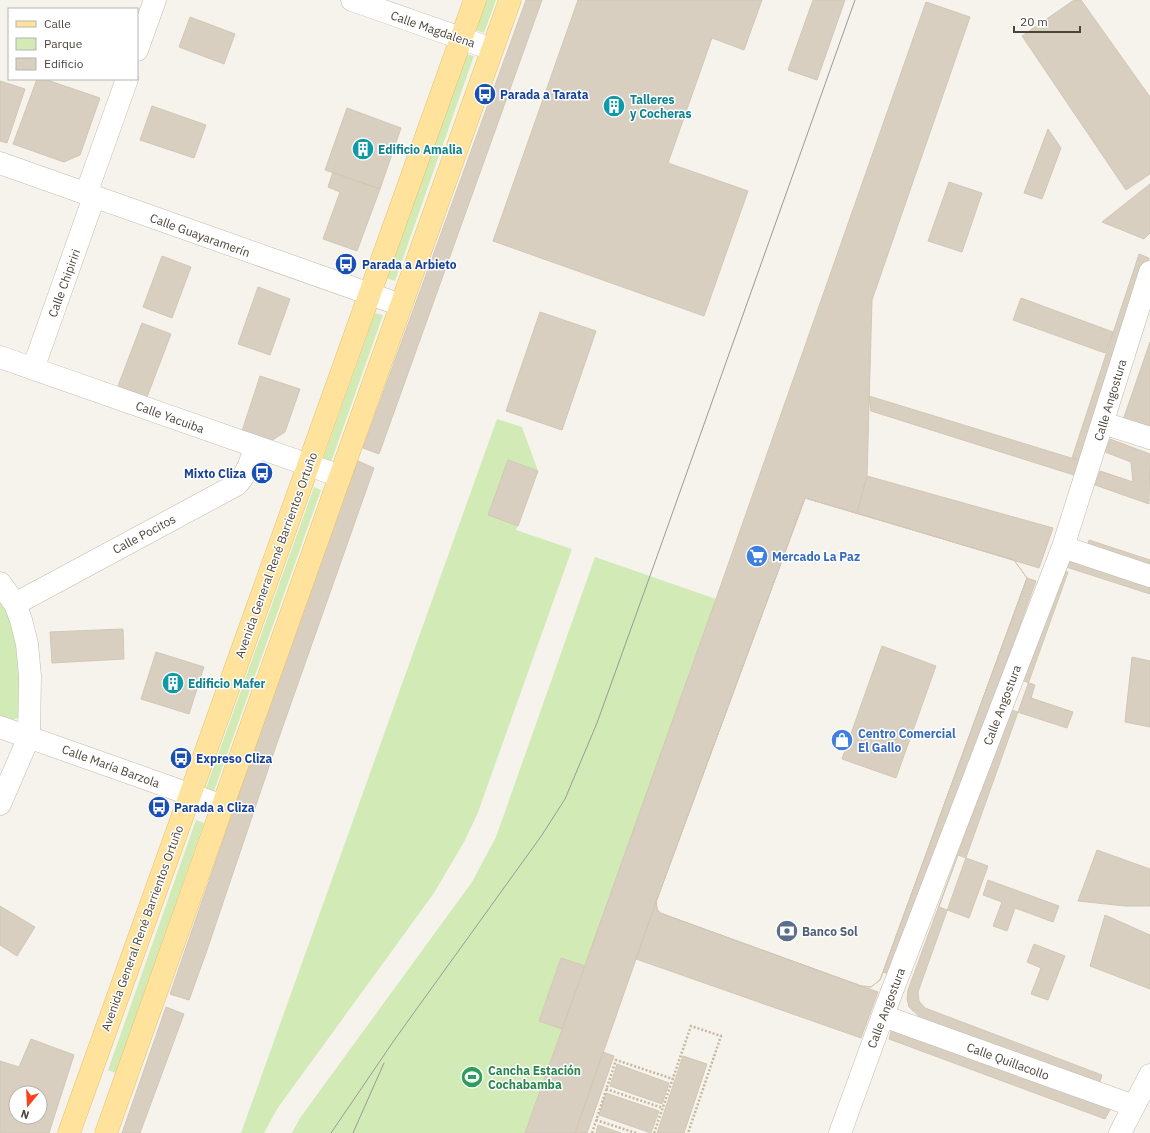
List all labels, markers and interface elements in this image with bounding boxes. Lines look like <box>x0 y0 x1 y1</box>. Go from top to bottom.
street label: Calle Magdalena <box>389 7 478 51</box>
legend <box>8 8 138 80</box>
scale bar <box>1014 8 1080 34</box>
text: 20 m <box>1020 14 1048 29</box>
text: Calle <box>44 16 71 31</box>
text: Parque <box>44 36 83 51</box>
text: Edificio <box>44 56 84 71</box>
bus stop icon: Parada a Tarata <box>472 81 498 107</box>
place label: Parada a Tarata <box>500 87 589 102</box>
place label: Talleres y Cocheras <box>630 92 691 121</box>
building icon: Talleres y Cocheras <box>601 93 627 119</box>
building icon: Edificio Amalia <box>350 136 376 162</box>
place label: Edificio Amalia <box>378 142 463 157</box>
street label: Calle Guayaramerín <box>148 210 252 260</box>
street label: Calle Chipiriri <box>45 247 83 319</box>
bus stop icon: Parada a Arbieto <box>333 251 359 277</box>
place label: Parada a Arbieto <box>362 257 457 272</box>
street label: Calle Angostura <box>1090 357 1130 443</box>
street label: Calle Yacuiba <box>134 398 207 437</box>
street label: Avenida General René Barrientos Ortuño <box>232 450 320 660</box>
bus stop icon: Mixto Cliza <box>249 460 275 486</box>
place label: Mixto Cliza <box>184 466 246 481</box>
street label: Calle Pocitos <box>110 511 178 557</box>
supermarket icon: Mercado La Paz <box>744 543 770 569</box>
place label: Mercado La Paz <box>772 549 860 564</box>
street label: Calle Angostura <box>980 662 1024 747</box>
building icon: Edificio Mafer <box>160 670 186 696</box>
place label: Edificio Mafer <box>188 676 266 691</box>
place label: Centro Comercial El Gallo <box>858 726 956 755</box>
shop icon: Centro Comercial El Gallo <box>829 727 855 753</box>
street label: Calle María Barzola <box>60 741 163 791</box>
bus stop icon: Expreso Cliza <box>168 745 194 771</box>
place label: Expreso Cliza <box>196 751 273 766</box>
bus stop icon: Parada a Cliza <box>146 794 172 820</box>
place label: Parada a Cliza <box>174 800 255 815</box>
street label: Avenida General René Barrientos Ortuño <box>98 823 186 1033</box>
bank icon: Banco Sol <box>774 918 800 944</box>
place label: Banco Sol <box>802 924 858 939</box>
street label: Calle Angostura <box>864 965 908 1050</box>
street label: Calle Quillacollo <box>965 1039 1052 1083</box>
place label: Cancha Estación Cochabamba <box>488 1063 581 1092</box>
sports icon: Cancha Estación Cochabamba <box>459 1064 485 1090</box>
north arrow <box>8 1085 48 1125</box>
text: N <box>19 1107 31 1122</box>

